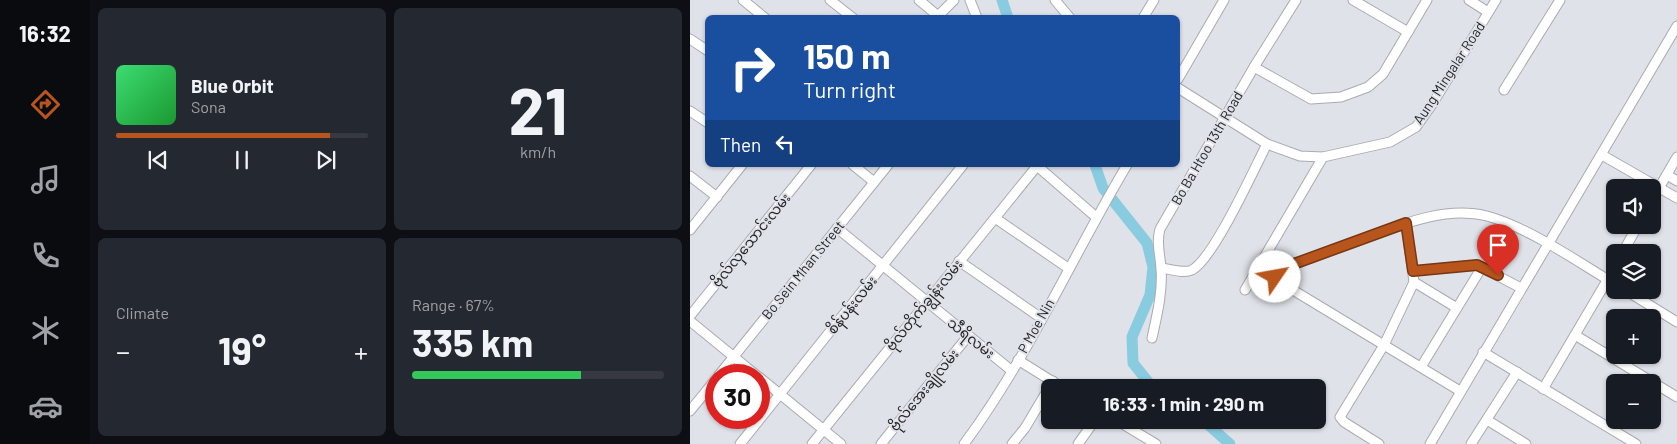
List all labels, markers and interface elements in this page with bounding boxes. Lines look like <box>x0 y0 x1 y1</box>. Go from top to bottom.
street label: Aung Mingalar Road <box>1409 18 1488 127</box>
text: 16:32 <box>19 20 71 46</box>
text: 150 m <box>803 34 890 76</box>
icon: right <box>720 35 785 100</box>
text: 21 <box>508 70 568 148</box>
text: Blue Orbit <box>191 74 274 97</box>
text: Turn right <box>803 76 896 102</box>
icon: directions <box>28 87 63 122</box>
street label: Bo Ba Htoo 13th Road <box>1167 88 1246 208</box>
text: Sona <box>191 97 226 116</box>
icon: left <box>771 130 799 158</box>
text: Then <box>720 133 761 156</box>
text: km/h <box>520 142 556 161</box>
icon: previous <box>144 146 172 174</box>
icon: pause <box>228 146 256 174</box>
icon: next <box>312 146 340 174</box>
icon: music <box>28 162 63 197</box>
map controls <box>1606 179 1661 429</box>
button: sound <box>1606 179 1661 234</box>
street label: ဗိုလ်လှသောင်းလမ်း <box>707 189 797 293</box>
street label: Bo Sein Mhan Street <box>758 217 848 322</box>
pin <box>1477 224 1519 275</box>
icon: arrive <box>1484 231 1512 259</box>
icon: phone <box>28 238 63 273</box>
button: layers <box>1606 244 1661 299</box>
position arrow <box>1248 250 1300 302</box>
street label: ဗိုလ်တိုက်ချွန်းလမ်း <box>881 255 970 357</box>
street label: စိန်ပန်းလမ်း <box>822 272 883 340</box>
text: Range · 67% <box>412 295 495 314</box>
street label: P Moe Nin <box>1014 296 1057 356</box>
text: Climate <box>116 303 169 322</box>
button: + <box>1606 309 1661 364</box>
icon: climate <box>28 313 63 348</box>
street label: သီရိလမ်း <box>942 313 999 365</box>
text: 335 km <box>412 319 533 365</box>
text: 19° <box>218 327 266 373</box>
text: − <box>116 334 130 368</box>
text: + <box>354 334 368 368</box>
street label: ဗိုလ်အေးချိုလမ်း <box>885 345 965 437</box>
speed limit sign: 30 <box>705 364 770 429</box>
button: − <box>1606 374 1661 429</box>
icon: car <box>28 389 63 424</box>
text: 16:33 · 1 min · 290 m <box>1103 392 1264 415</box>

